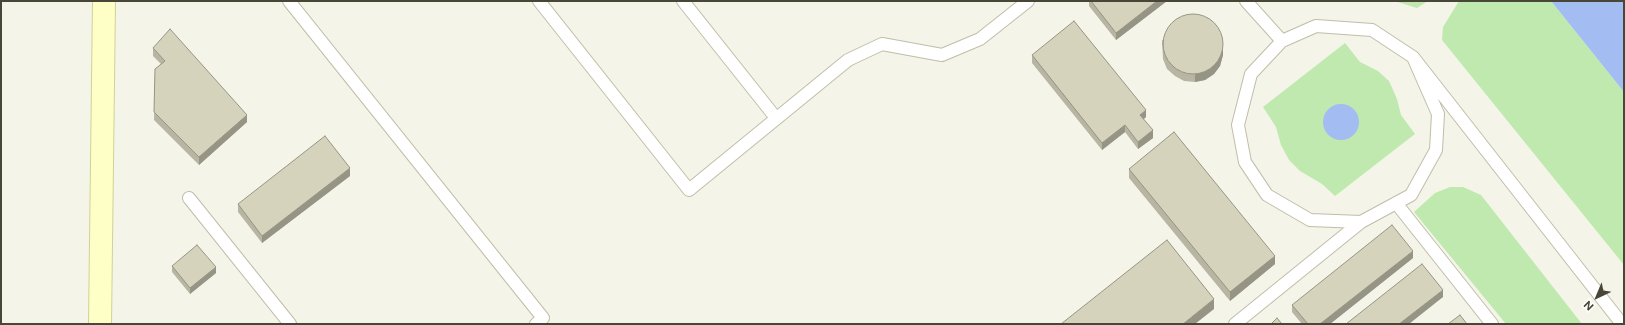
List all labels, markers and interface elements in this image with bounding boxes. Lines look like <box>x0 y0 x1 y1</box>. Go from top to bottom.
north arrow <box>1577 277 1617 317</box>
text: N <box>1581 298 1596 313</box>

